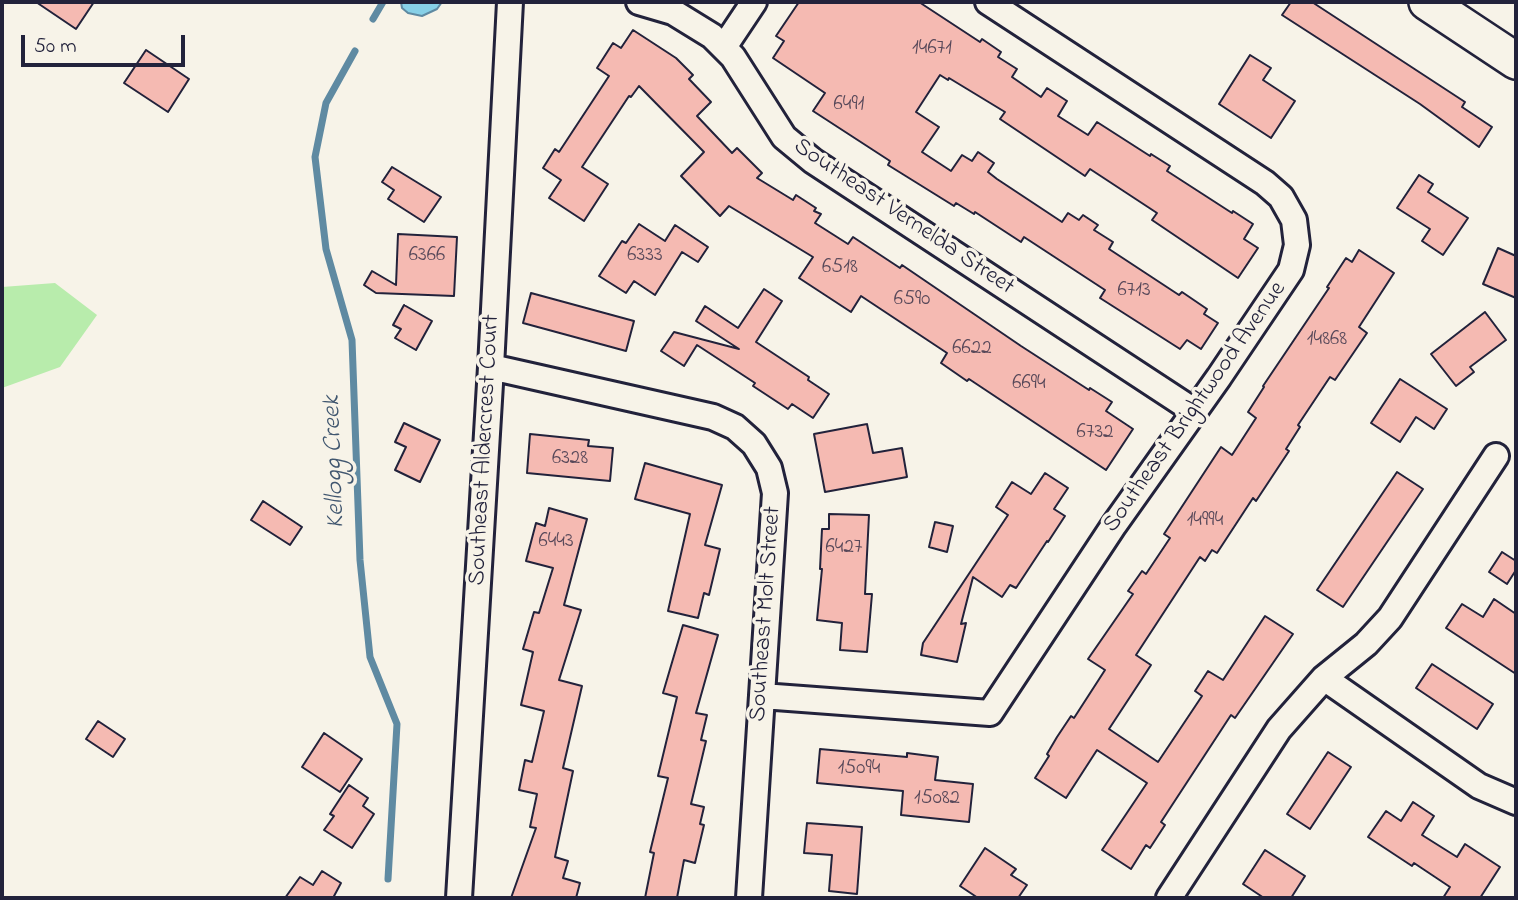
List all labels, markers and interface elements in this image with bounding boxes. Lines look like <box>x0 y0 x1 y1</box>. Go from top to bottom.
scale bar <box>24 21 189 65</box>
text: 50 m <box>34 32 77 62</box>
house number: 14671 <box>912 37 952 63</box>
house number: 6491 <box>834 93 864 119</box>
street label: Southeast Vernelda Street <box>787 133 1019 303</box>
house number: 6366 <box>409 244 445 270</box>
house number: 6333 <box>627 244 663 270</box>
house number: 6518 <box>822 256 858 282</box>
street label: Southeast Brightwood Avenue <box>1098 277 1294 539</box>
house number: 6713 <box>1117 279 1151 305</box>
house number: 6590 <box>894 288 930 314</box>
street label: Southeast Aldercrest Court <box>465 314 507 586</box>
house number: 14868 <box>1307 328 1347 354</box>
house number: 6622 <box>952 337 992 363</box>
house number: 6694 <box>1012 372 1046 398</box>
water label: Kellogg Creek <box>318 395 354 529</box>
house number: 6732 <box>1076 421 1114 447</box>
house number: 6328 <box>552 447 588 473</box>
street label: Southeast Molt Street <box>745 505 789 723</box>
house number: 14994 <box>1187 509 1223 535</box>
house number: 6443 <box>538 530 574 556</box>
house number: 6427 <box>826 536 862 562</box>
house number: 15094 <box>838 757 880 783</box>
house number: 15082 <box>914 787 960 813</box>

